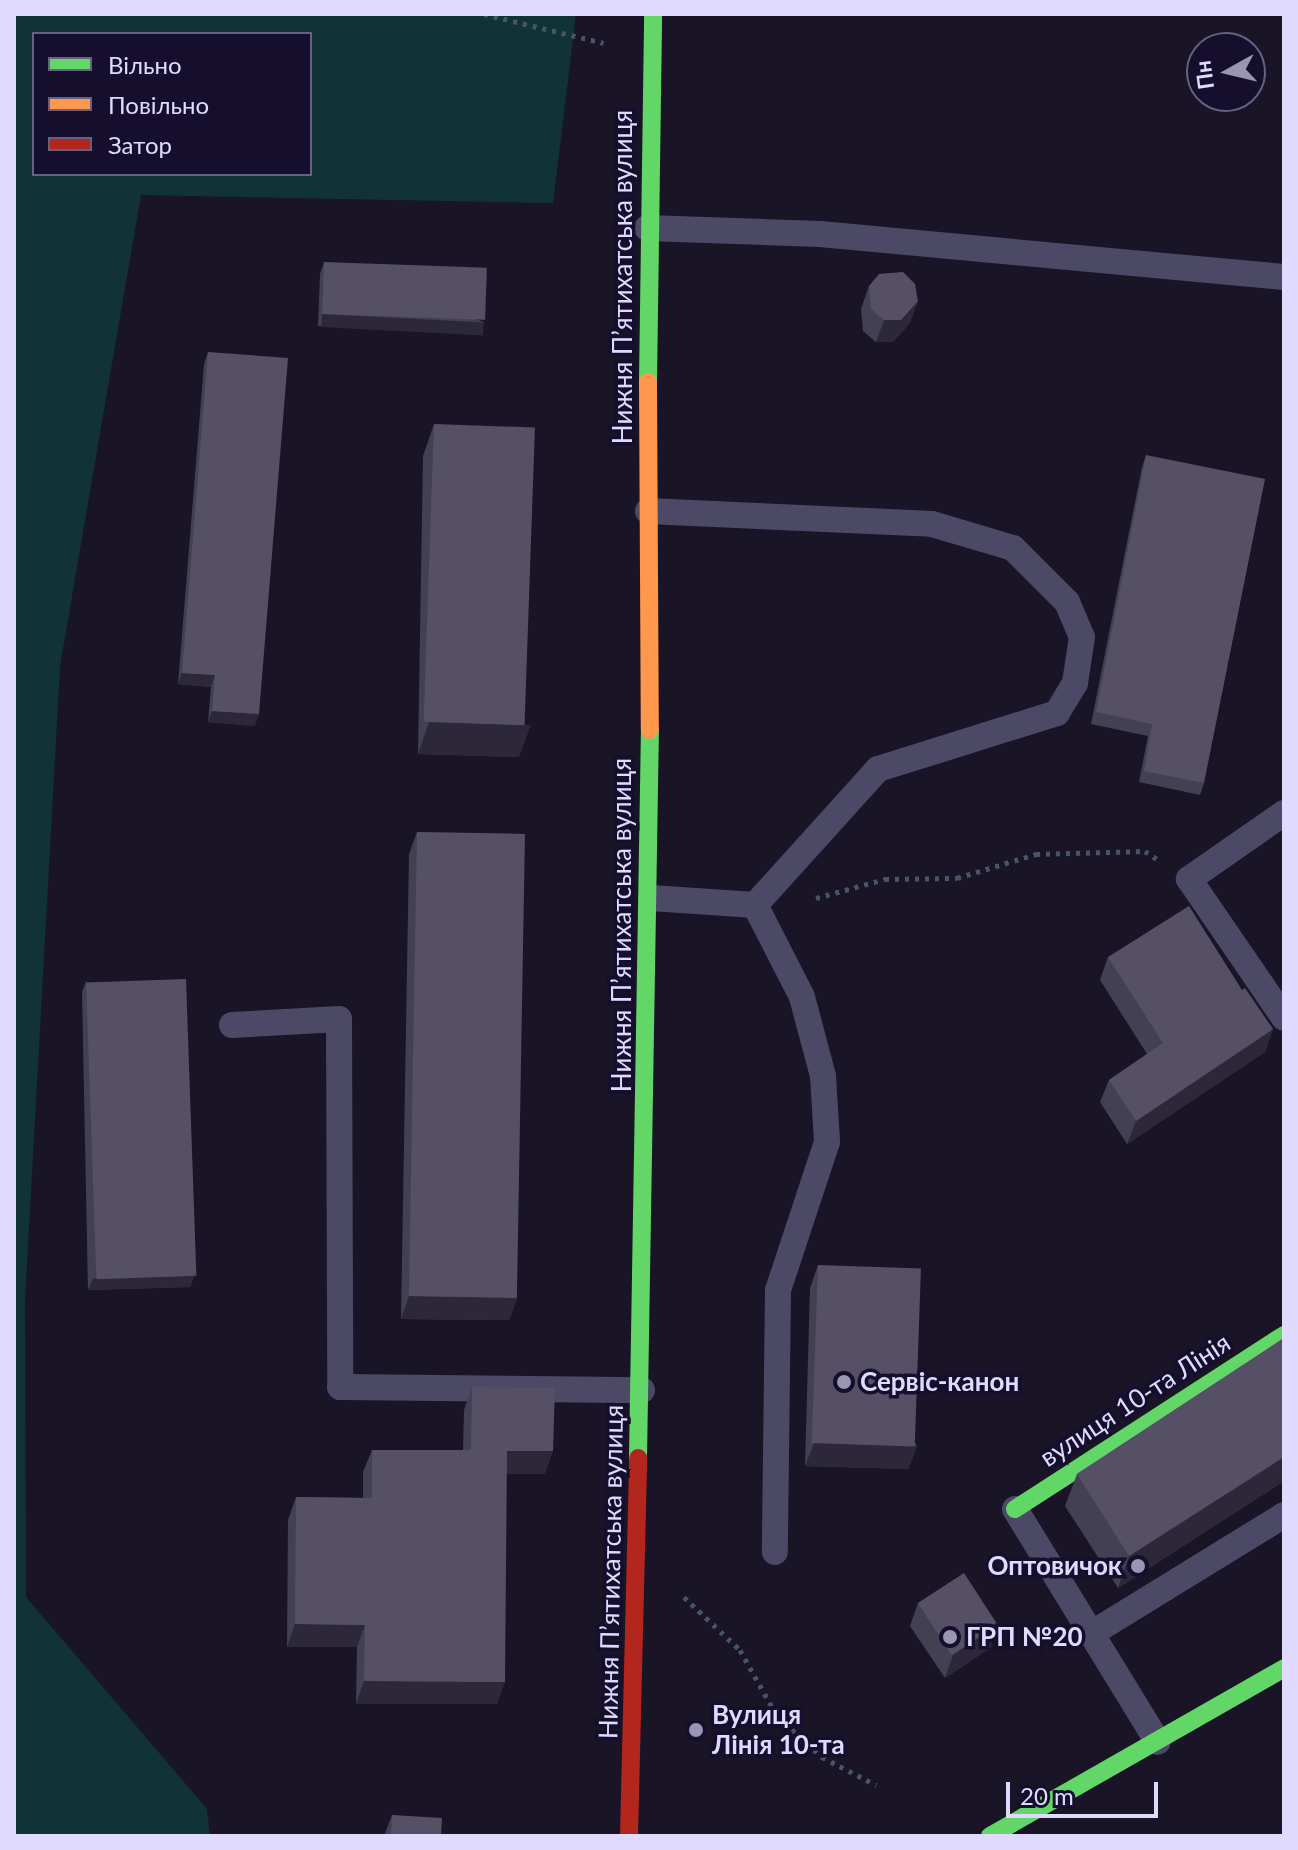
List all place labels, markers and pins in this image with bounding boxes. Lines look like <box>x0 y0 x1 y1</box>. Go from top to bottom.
place label: Сервіс-канон <box>860 1366 1019 1398</box>
marker: Сервіс-канон <box>835 1373 853 1391</box>
place label: Оптовичок <box>988 1550 1122 1582</box>
marker: Оптовичок <box>1129 1557 1147 1575</box>
place label: ГРП №20 <box>966 1621 1083 1653</box>
marker: ГРП №20 <box>941 1628 959 1646</box>
place label: Вулиця Лінія 10-та <box>712 1699 845 1760</box>
marker: Вулиця Лінія 10-та <box>687 1721 705 1739</box>

